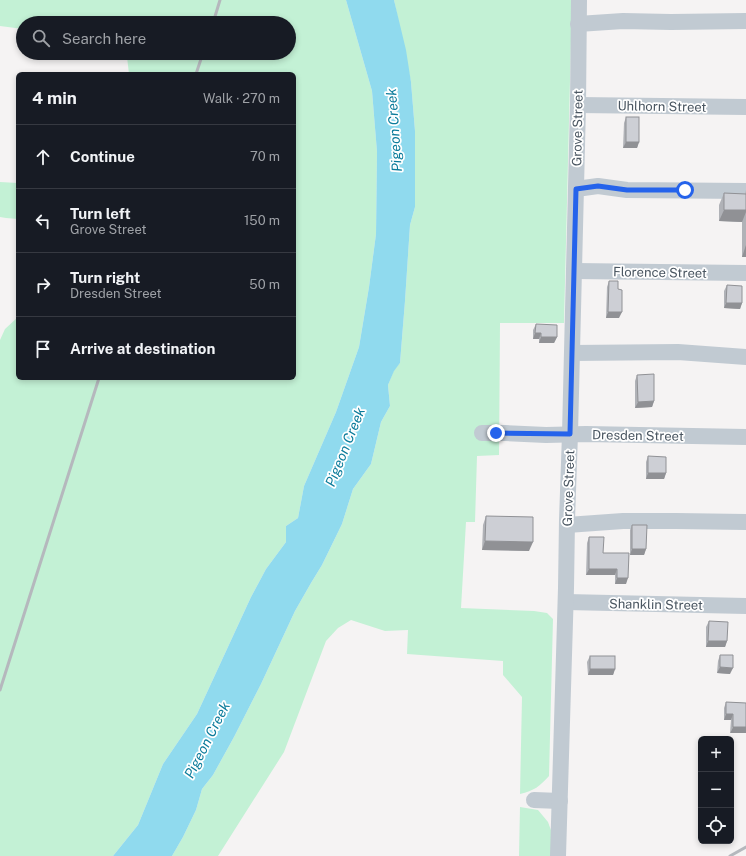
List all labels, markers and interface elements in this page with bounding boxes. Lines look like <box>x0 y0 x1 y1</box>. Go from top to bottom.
search box <box>16 16 296 60</box>
icon: search <box>30 27 52 49</box>
text: Search here <box>62 30 146 47</box>
water label: Pigeon Creek <box>383 87 405 172</box>
text: 4 min <box>32 88 77 108</box>
street label: Grove Street <box>569 90 586 166</box>
text: Walk · 270 m <box>203 91 280 106</box>
street label: Uhlhorn Street <box>617 98 707 115</box>
icon: ahead <box>32 146 54 168</box>
text: Continue <box>70 148 135 165</box>
text: 70 m <box>250 149 280 164</box>
route start <box>676 181 694 199</box>
text: Turn left <box>70 205 131 222</box>
icon: left <box>32 210 54 232</box>
text: 150 m <box>244 213 280 228</box>
text: Grove Street <box>70 222 147 237</box>
street label: Florence Street <box>613 264 707 281</box>
text: Turn right <box>70 269 140 286</box>
icon: right <box>32 274 54 296</box>
text: 50 m <box>249 277 280 292</box>
text: Dresden Street <box>70 286 162 301</box>
icon: arrive <box>32 338 54 360</box>
text: Arrive at destination <box>70 340 215 357</box>
water label: Pigeon Creek <box>322 405 368 489</box>
route end <box>487 424 505 442</box>
street label: Dresden Street <box>592 427 684 444</box>
street label: Grove Street <box>560 449 577 527</box>
street label: Shanklin Street <box>609 596 703 613</box>
water label: Pigeon Creek <box>181 699 233 781</box>
map controls <box>698 736 734 844</box>
button: + <box>698 736 734 772</box>
button: − <box>698 772 734 808</box>
button: locate <box>698 808 734 844</box>

